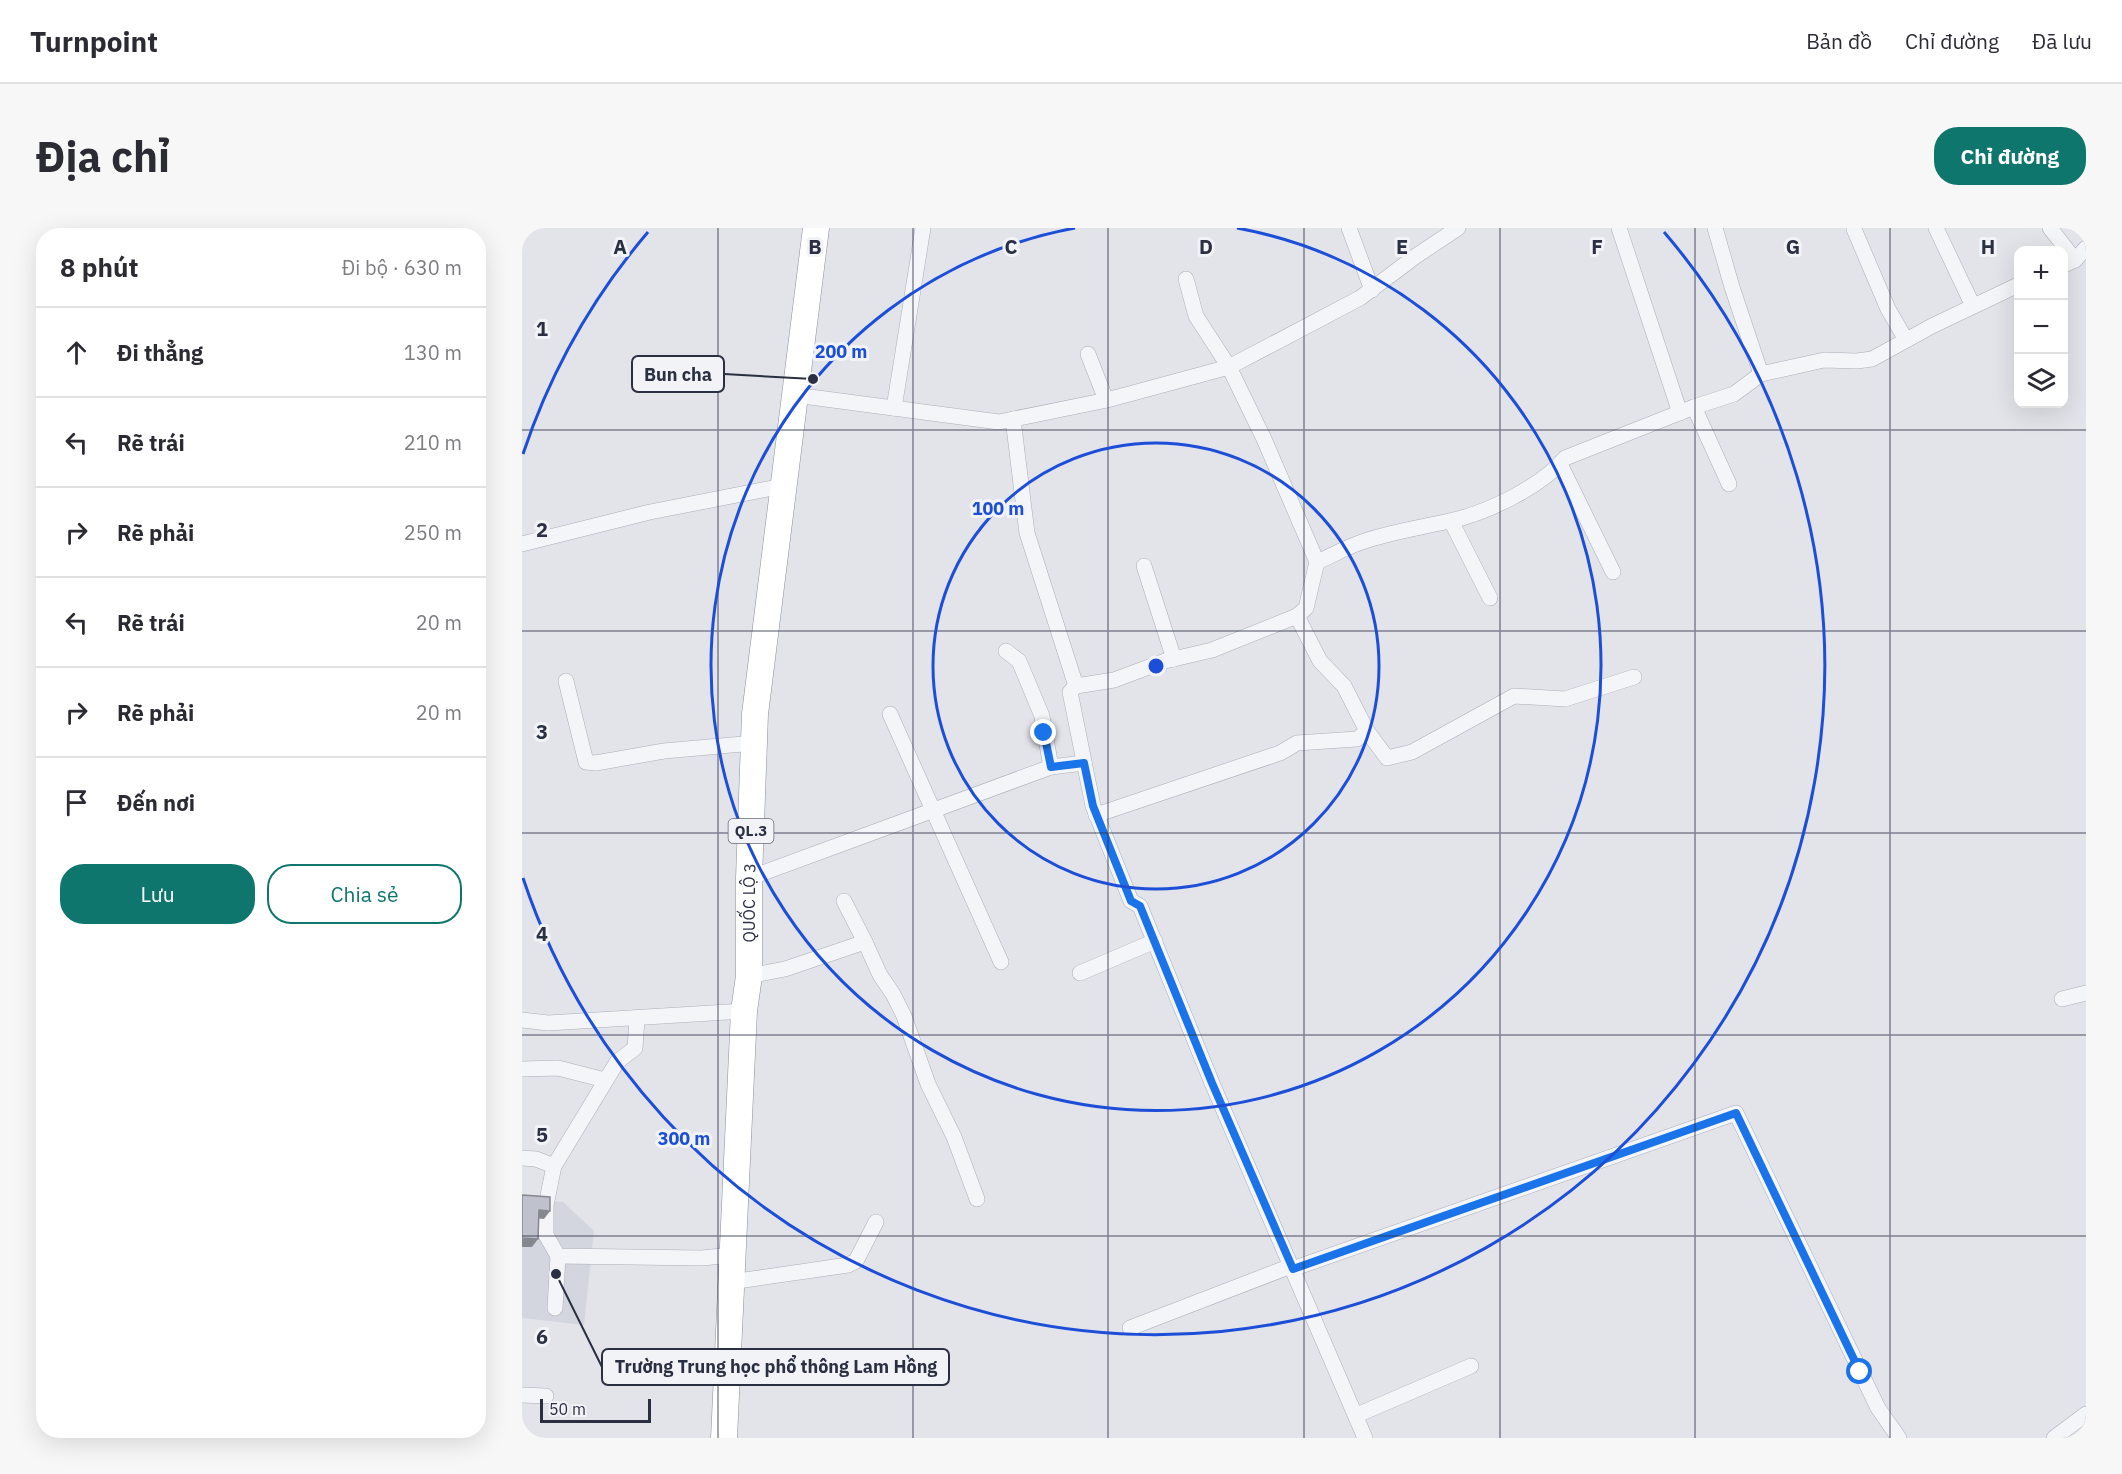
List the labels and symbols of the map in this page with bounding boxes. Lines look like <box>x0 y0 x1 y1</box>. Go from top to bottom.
text: A <box>613 233 627 260</box>
text: B <box>808 233 822 260</box>
text: C <box>1004 233 1018 260</box>
text: D <box>1199 233 1213 260</box>
text: E <box>1396 233 1408 260</box>
text: F <box>1591 233 1603 260</box>
text: G <box>1786 233 1800 260</box>
text: H <box>1981 233 1995 260</box>
text: 1 <box>536 315 548 342</box>
text: 200 m <box>815 340 867 363</box>
callout: Bun cha <box>632 356 724 392</box>
text: Bun cha <box>644 363 712 386</box>
text: 100 m <box>972 497 1024 520</box>
text: 2 <box>536 516 548 543</box>
centre of rings <box>1146 656 1166 676</box>
text: 3 <box>536 718 548 745</box>
route end <box>1030 719 1056 745</box>
road number: QL.3 <box>728 819 774 843</box>
street label: QUỐC LỘ 3 <box>736 863 760 943</box>
text: 4 <box>536 920 548 947</box>
text: 5 <box>536 1121 548 1148</box>
text: 300 m <box>658 1127 710 1150</box>
text: 6 <box>536 1323 548 1350</box>
callout: Trường Trung học phổ thông Lam Hồng <box>602 1349 949 1385</box>
text: Trường Trung học phổ thông Lam Hồng <box>615 1354 937 1378</box>
route start <box>1846 1358 1872 1384</box>
scale bar <box>540 1396 651 1424</box>

